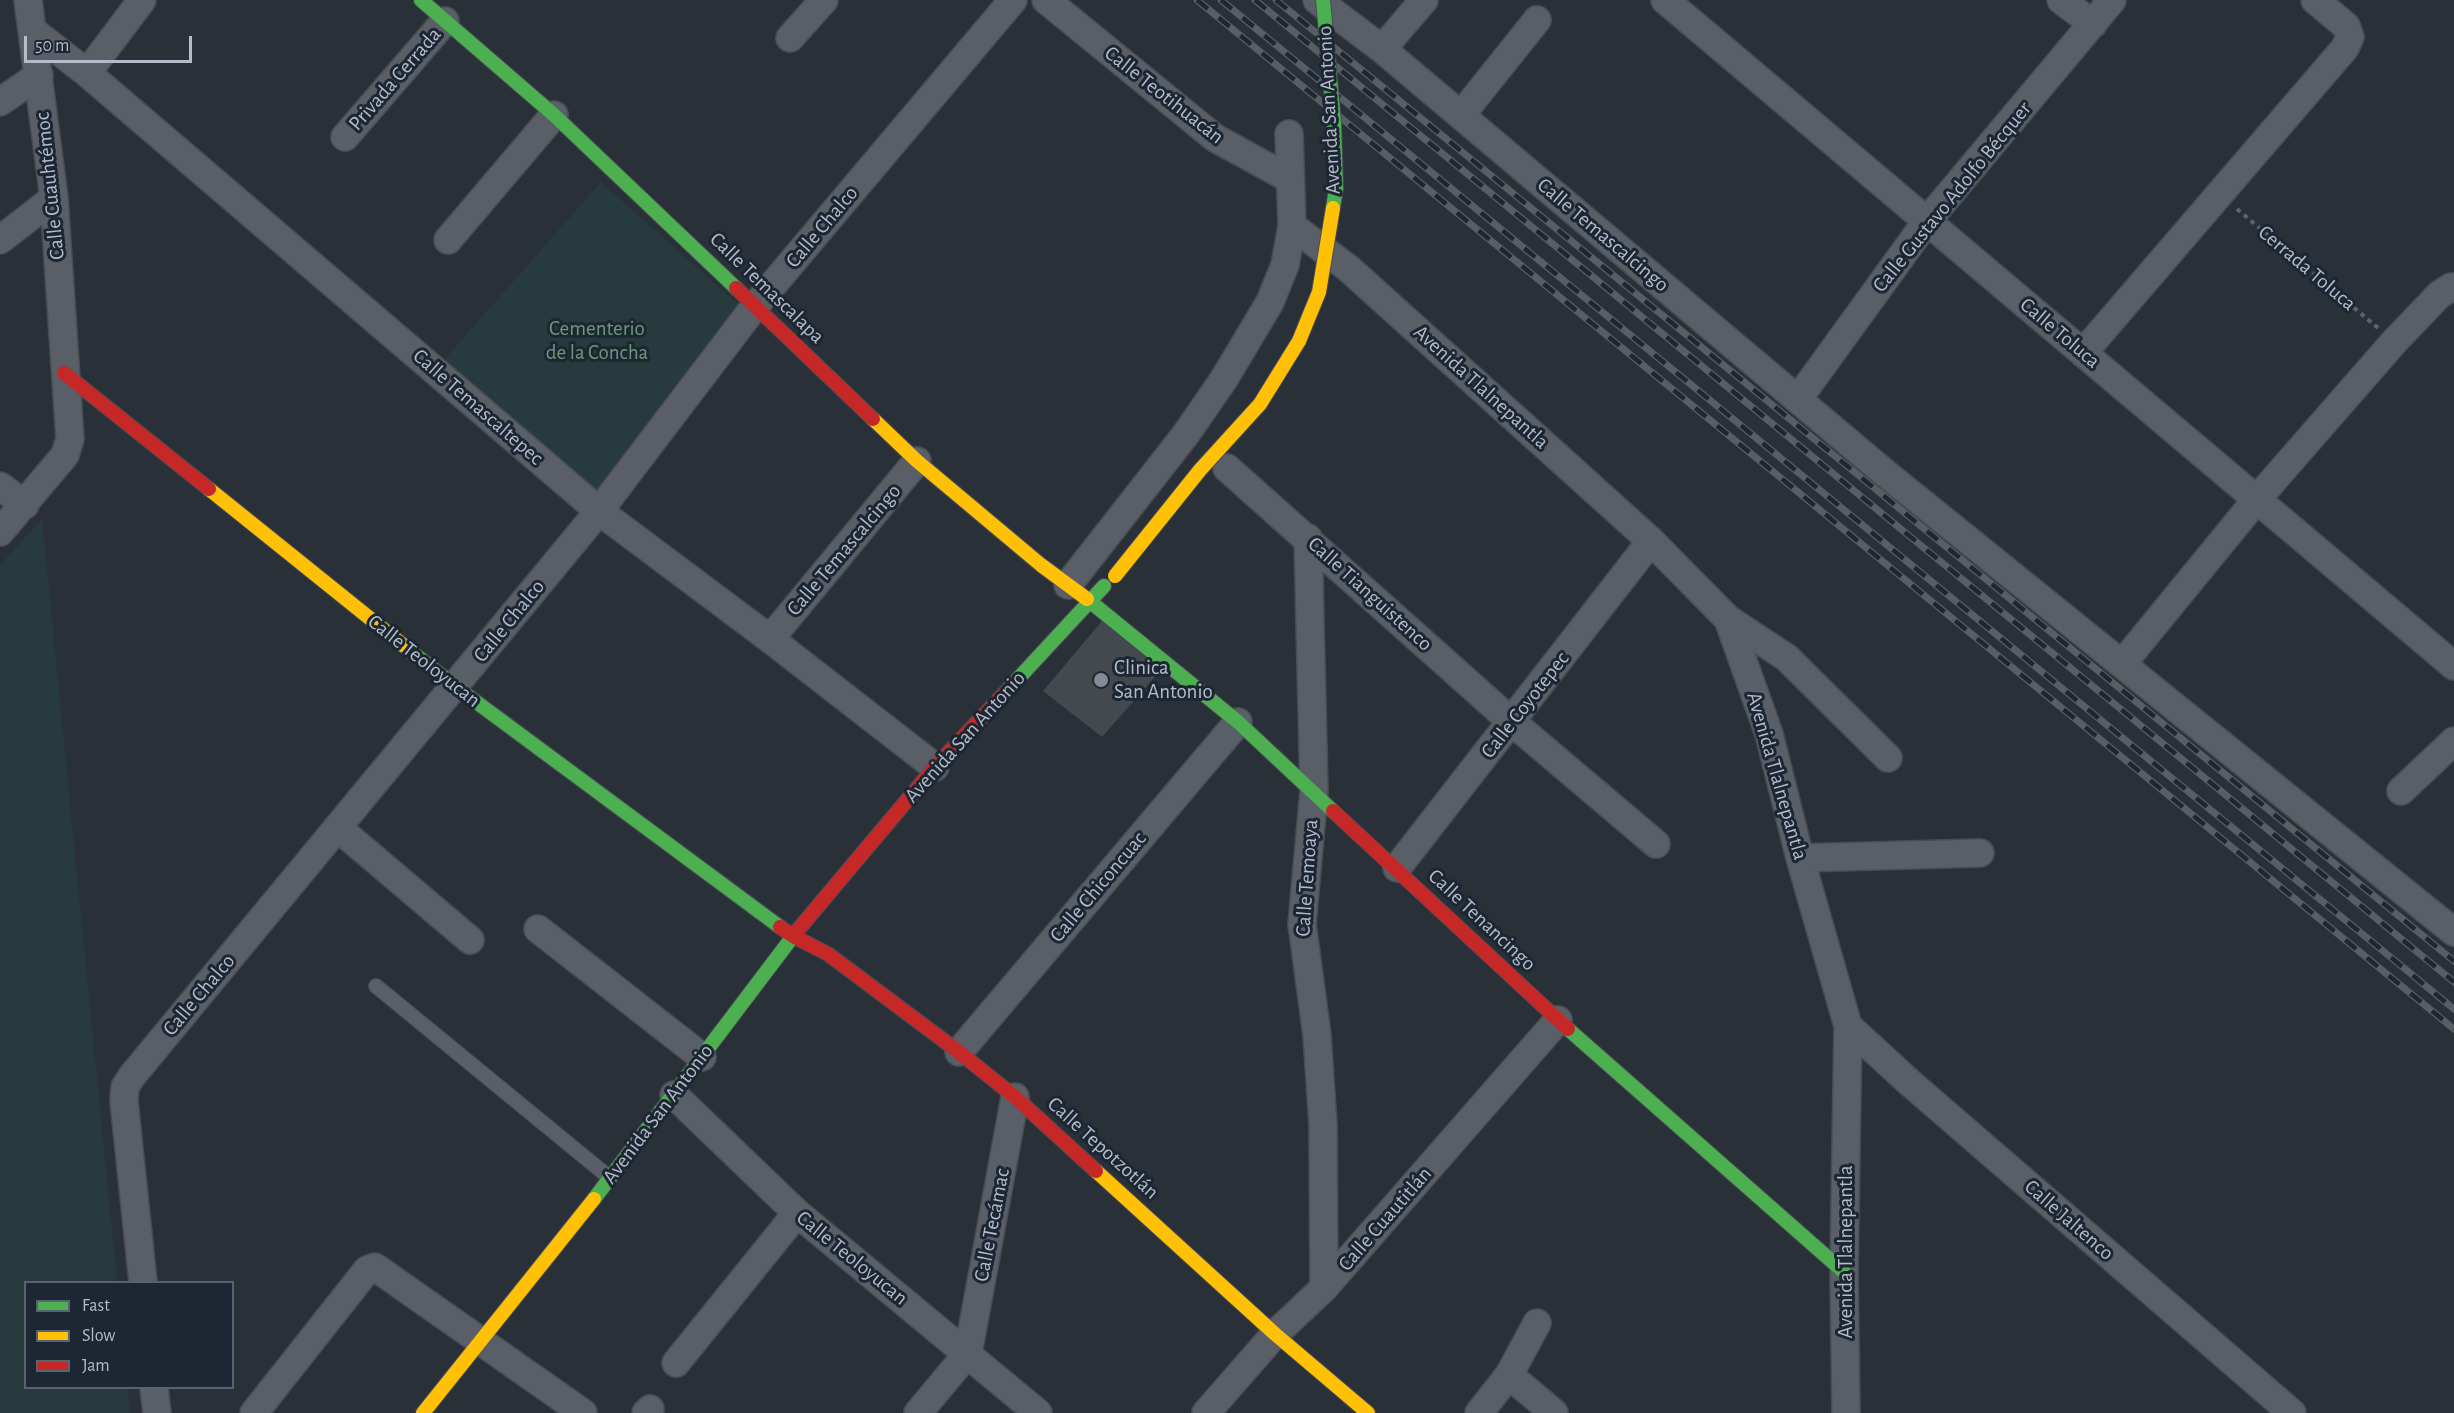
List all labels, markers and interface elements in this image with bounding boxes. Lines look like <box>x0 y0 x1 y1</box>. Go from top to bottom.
street label: Privada Cerrada <box>343 22 447 136</box>
scale bar <box>27 24 195 62</box>
street label: Avenida San Antonio <box>1312 25 1346 195</box>
text: 50 m <box>35 37 69 55</box>
street label: Calle Teotihuacán <box>1099 41 1229 149</box>
street label: Calle Gustavo Adolfo Bécquer <box>1867 97 2037 297</box>
street label: Calle Cuauhtémoc <box>30 111 70 261</box>
street label: Calle Temascalcingo <box>1532 173 1674 297</box>
street label: Calle Chalco <box>780 181 864 273</box>
street label: Cerrada Toluca <box>2253 220 2361 316</box>
street label: Calle Temascalapa <box>704 227 830 349</box>
street label: Calle Toluca <box>2015 292 2105 374</box>
park label: Cementerio de la Concha <box>546 316 648 366</box>
street label: Avenida Tlalnepantla <box>1408 320 1554 454</box>
street label: Calle Temascaltepec <box>408 344 548 470</box>
street label: Calle Temascalcingo <box>782 479 906 621</box>
street label: Calle Tianguistenco <box>1303 531 1437 657</box>
street label: Calle Chalco <box>468 574 550 668</box>
street label: Calle Teoloyucan <box>363 609 485 713</box>
street label: Calle Coyotepec <box>1476 647 1574 763</box>
place label: Clinica San Antonio <box>1114 655 1213 705</box>
street label: Avenida San Antonio <box>899 666 1031 808</box>
marker: Clinica San Antonio <box>1092 671 1110 689</box>
street label: Avenida Tlalnepantla <box>1741 689 1813 863</box>
street label: Calle Temoaya <box>1290 818 1324 938</box>
street label: Calle Chiconcuac <box>1044 827 1152 947</box>
street label: Calle Tenancingo <box>1423 864 1541 976</box>
street label: Calle Chalco <box>157 949 241 1041</box>
street label: Avenida San Antonio <box>597 1039 719 1189</box>
street label: Calle Tepotzotlán <box>1042 1091 1164 1205</box>
street label: Calle Cuautitlán <box>1333 1162 1437 1276</box>
street label: Avenida Tlalnepantla <box>1833 1165 1859 1339</box>
street label: Calle Tecámac <box>969 1166 1015 1284</box>
street label: Calle Jaltenco <box>2019 1174 2119 1266</box>
street label: Calle Teoloyucan <box>791 1205 913 1311</box>
legend <box>24 1281 234 1389</box>
text: Fast <box>82 1297 110 1315</box>
text: Slow <box>82 1327 115 1345</box>
text: Jam <box>82 1357 110 1375</box>

